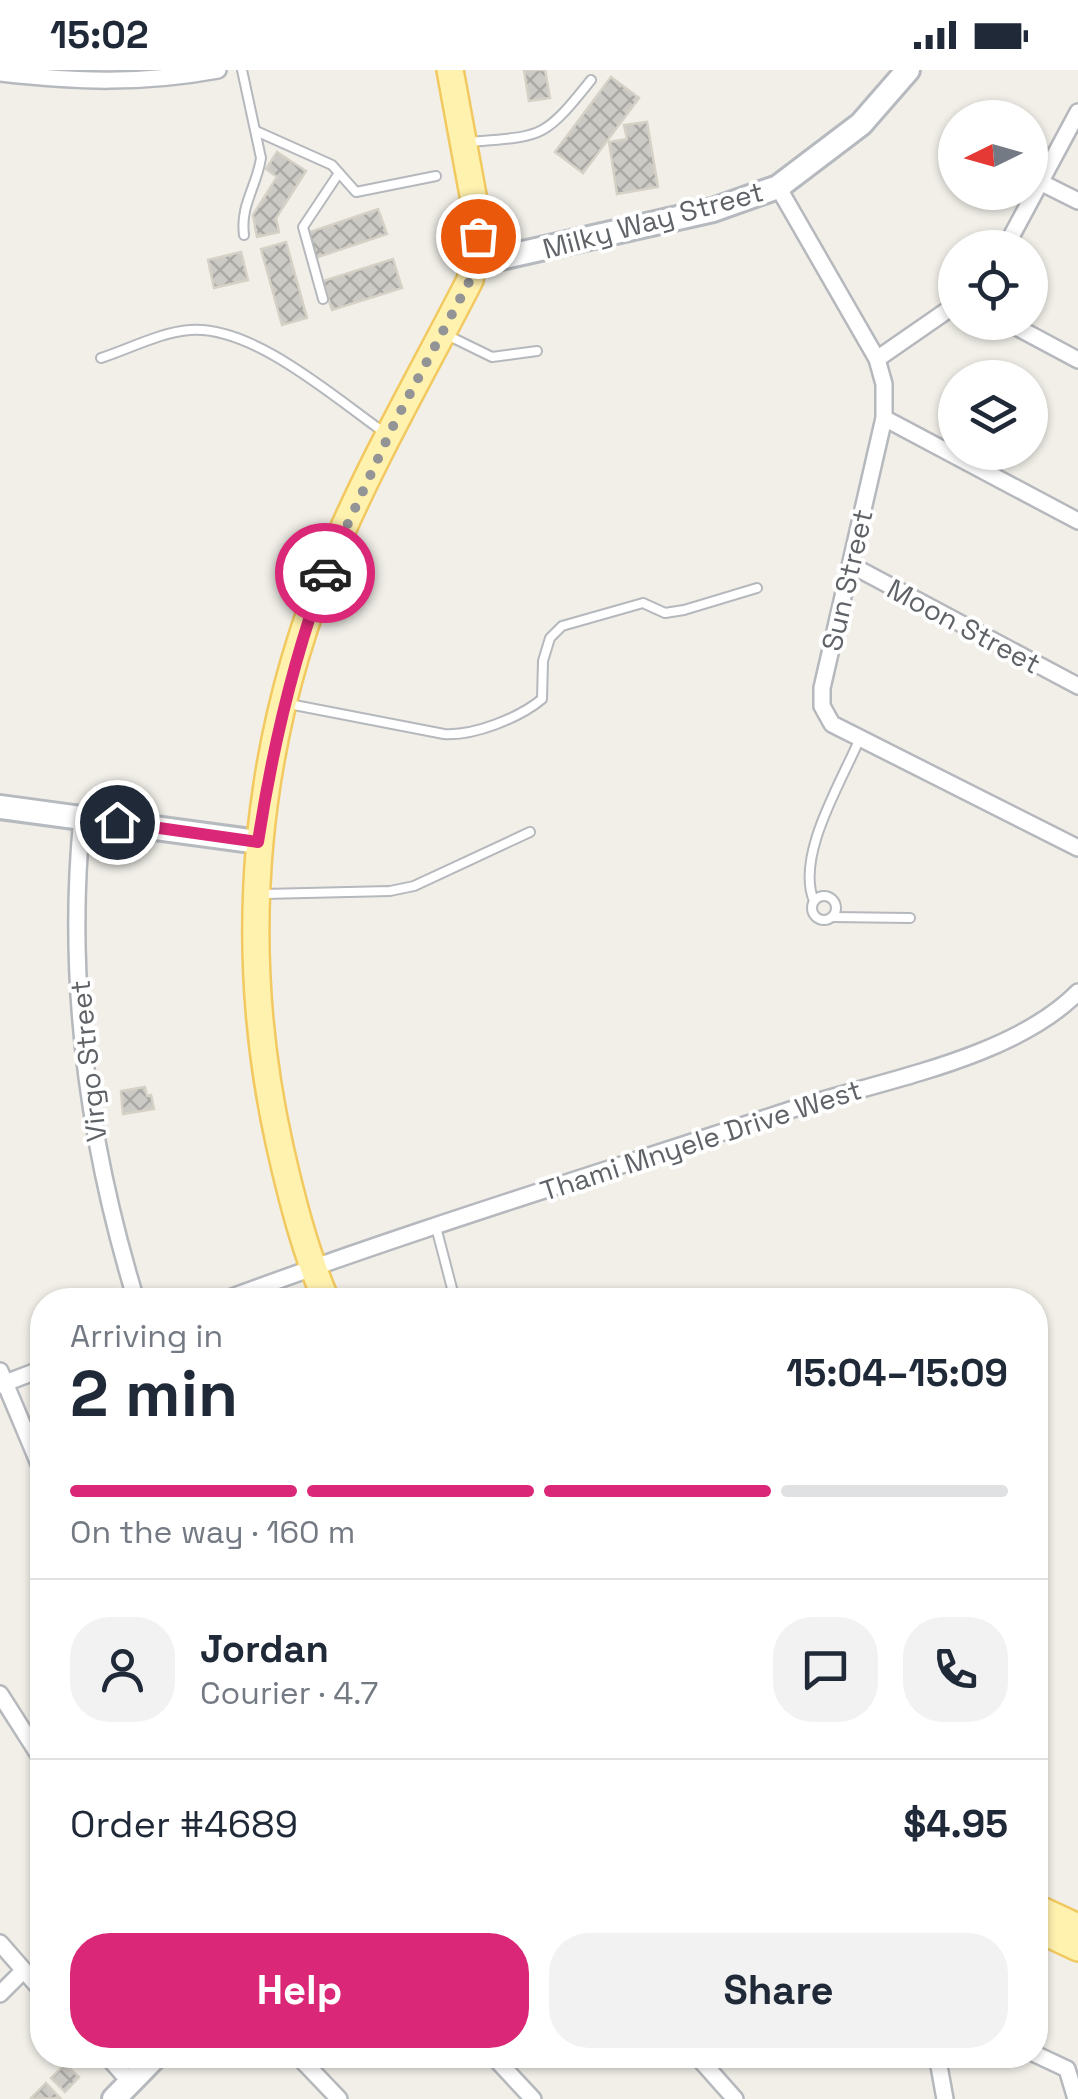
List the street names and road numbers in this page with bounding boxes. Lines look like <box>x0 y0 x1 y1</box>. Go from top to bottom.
street label: Milky Way Street <box>539 173 767 267</box>
street label: Sun Street <box>813 506 881 654</box>
street label: Moon Street <box>881 570 1047 682</box>
street label: Virgo Street <box>62 978 114 1144</box>
street label: Thami Mnyele Drive West <box>536 1071 866 1209</box>

